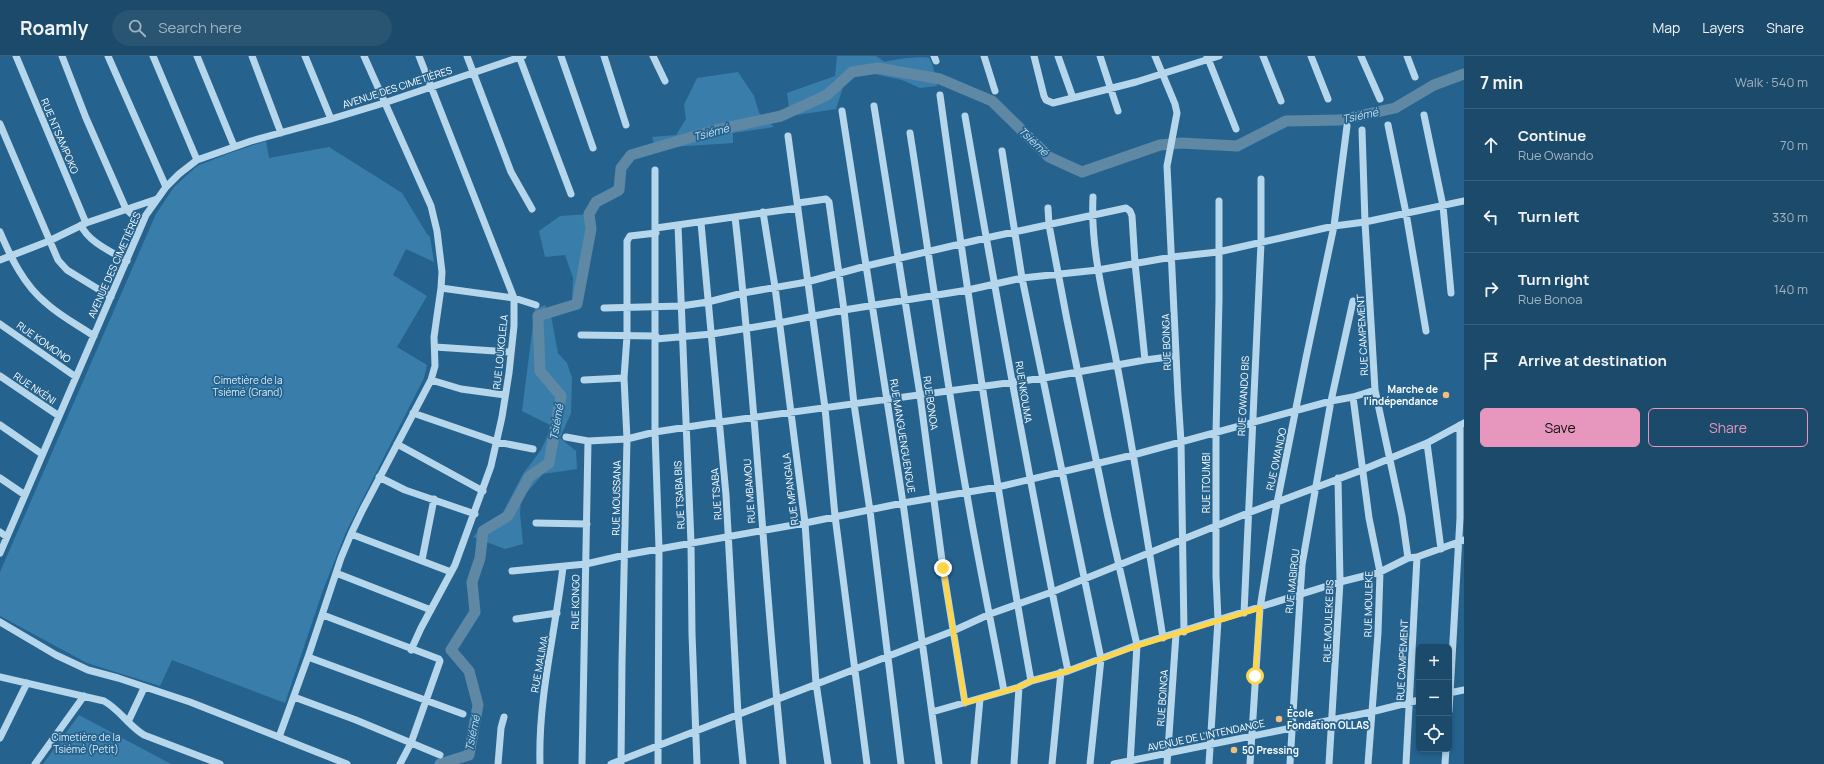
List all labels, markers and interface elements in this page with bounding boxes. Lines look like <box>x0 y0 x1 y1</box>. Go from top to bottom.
search box <box>112 10 392 46</box>
text: Roamly <box>20 15 88 41</box>
icon: search <box>126 17 148 39</box>
text: Search here <box>158 17 242 38</box>
text: Map <box>1652 18 1680 37</box>
text: Layers <box>1702 18 1744 37</box>
text: Share <box>1766 18 1804 37</box>
street label: AVENUE DES CIMETIÈRES <box>340 63 454 111</box>
text: 7 min <box>1480 71 1523 94</box>
text: Walk · 540 m <box>1735 73 1808 91</box>
street label: RUE NTSAMPOKO <box>38 96 82 176</box>
water label: Tsiémé <box>1341 104 1380 126</box>
water label: Tsiémé <box>692 120 731 144</box>
water label: Tsiémé <box>1016 123 1053 159</box>
text: Continue <box>1518 125 1586 146</box>
icon: ahead <box>1480 134 1502 156</box>
text: 70 m <box>1780 136 1808 154</box>
text: Rue Owando <box>1518 146 1593 164</box>
icon: left <box>1480 206 1502 228</box>
text: Turn left <box>1518 206 1580 227</box>
text: 330 m <box>1772 208 1808 226</box>
street label: AVENUE DES CIMETIÈRES <box>84 210 144 320</box>
text: Turn right <box>1518 269 1589 290</box>
icon: right <box>1480 278 1502 300</box>
text: 140 m <box>1774 280 1808 298</box>
text: Rue Bonoa <box>1518 290 1582 308</box>
street label: RUE CAMPEMENT <box>1353 294 1371 376</box>
street label: RUE LOUKOLELA <box>489 313 511 390</box>
street label: RUE BOINGA <box>1158 313 1174 371</box>
street label: RUE KOMONO <box>14 318 74 366</box>
icon: arrive <box>1480 350 1502 372</box>
text: Arrive at destination <box>1518 350 1667 371</box>
street label: RUE OWANDO BIS <box>1234 355 1252 437</box>
street label: RUE NKOUMA <box>1012 360 1036 425</box>
street label: RUE NKÉNI <box>11 369 59 407</box>
park label: Cimetière de la Tsiémé (Grand) <box>213 373 283 399</box>
street label: RUE BONOA <box>920 375 942 432</box>
street label: RUE MANGUENGUENGUE <box>887 378 919 494</box>
place label: Marche de l’indépendance <box>1364 382 1438 408</box>
marker: Marche de l’indépendance <box>1441 390 1451 400</box>
water label: Tsiémé <box>545 402 567 441</box>
button: Save <box>1480 408 1640 447</box>
button: Share <box>1648 408 1808 447</box>
street label: RUE OWANDO <box>1263 426 1289 492</box>
street label: RUE MPANGALA <box>779 451 801 526</box>
street label: RUE ITOUMBI <box>1199 453 1213 513</box>
street label: RUE MBAMOU <box>740 458 758 524</box>
street label: RUE MOUSSANA <box>608 460 624 536</box>
street label: RUE TSABA BIS <box>670 460 688 530</box>
street label: RUE TSABA <box>707 467 725 520</box>
street label: RUE MABIROU <box>1282 548 1302 614</box>
route end <box>934 559 952 577</box>
street label: RUE MOULEKE <box>1360 571 1376 637</box>
street label: RUE KONGO <box>568 574 582 630</box>
street label: RUE MOULEKE BIS <box>1320 579 1336 663</box>
street label: RUE CAMPEMENT <box>1393 619 1411 701</box>
street label: RUE MALIMA <box>527 634 551 694</box>
map controls <box>1416 644 1452 752</box>
button: + <box>1416 644 1452 680</box>
route start <box>1246 667 1264 685</box>
street label: RUE BOINGA <box>1153 669 1171 727</box>
button: − <box>1416 680 1452 716</box>
place label: École Fondation OLLAS <box>1287 706 1370 732</box>
water label: Tsiémé <box>461 713 483 752</box>
marker: École Fondation OLLAS <box>1274 714 1284 724</box>
street label: AVENUE DE L'INTENDANCE <box>1146 716 1266 754</box>
button: locate <box>1416 716 1452 752</box>
park label: Cimetière de la Tsiémé (Petit) <box>52 730 120 756</box>
place label: 50 Pressing <box>1242 743 1299 757</box>
marker: 50 Pressing <box>1229 745 1239 755</box>

